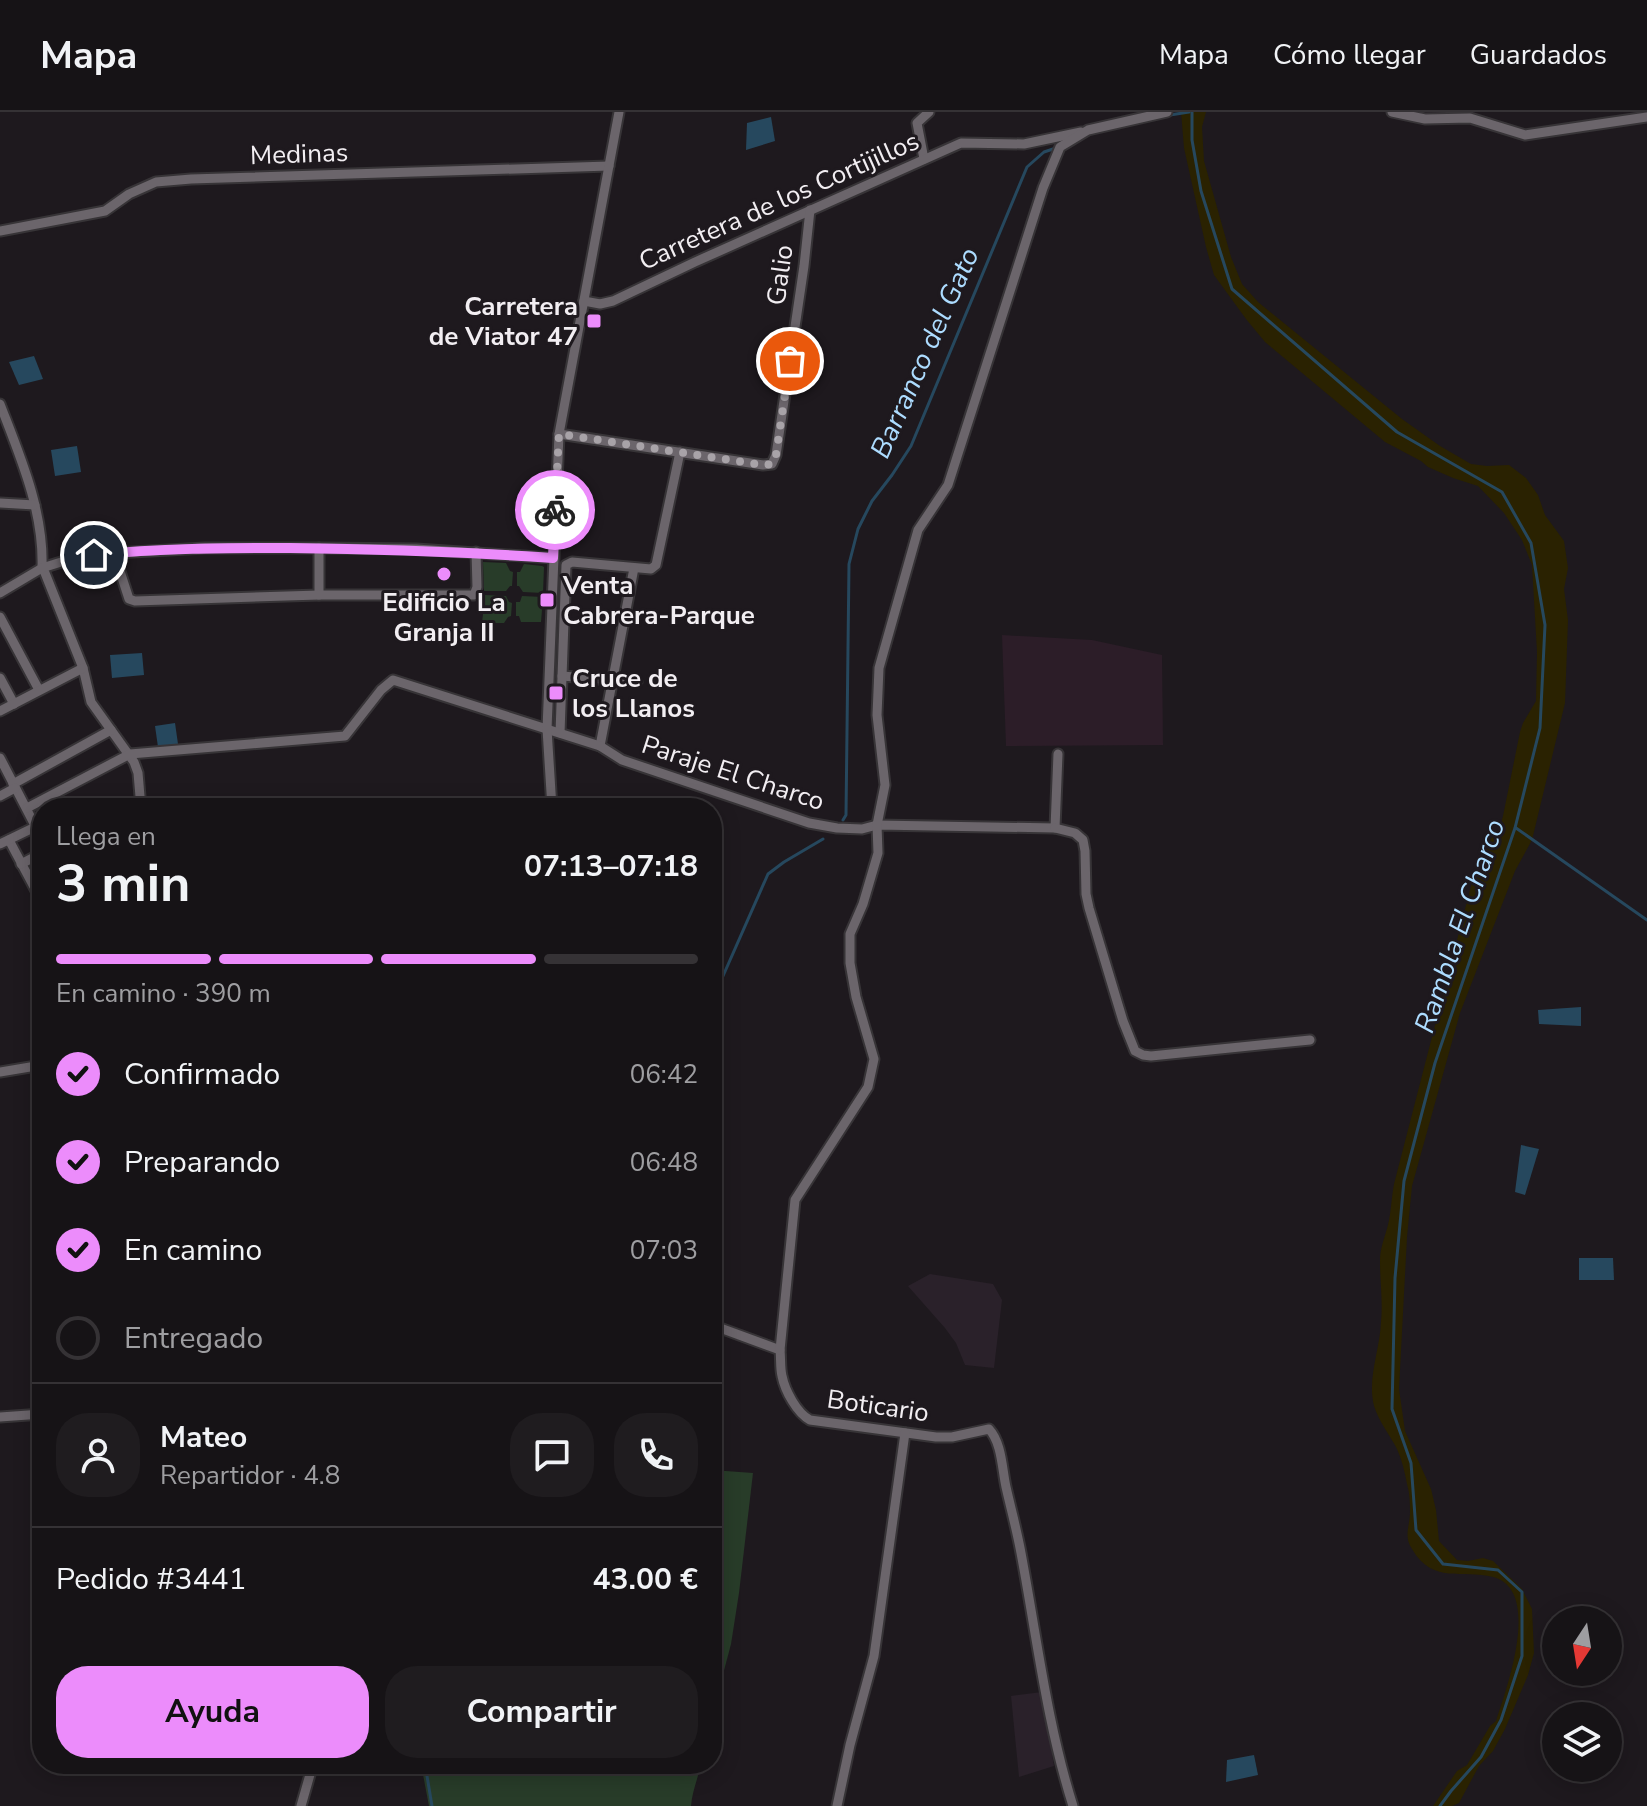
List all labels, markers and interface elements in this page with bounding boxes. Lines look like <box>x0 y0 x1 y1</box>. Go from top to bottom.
text: Mapa <box>40 30 137 81</box>
text: Mapa <box>1159 36 1229 74</box>
text: Cómo llegar <box>1273 36 1426 74</box>
text: Guardados <box>1470 36 1607 74</box>
street label: Carretera de los Cortijillos <box>633 123 925 279</box>
street label: Medinas <box>249 135 349 173</box>
street label: Galio <box>758 242 802 308</box>
water label: Barranco del Gato <box>861 242 989 464</box>
place label: Carretera de Viator 47 <box>429 289 578 354</box>
marker: Carretera de Viator 47 <box>585 312 603 330</box>
pin <box>756 327 824 395</box>
icon: bag <box>768 339 812 383</box>
courier <box>515 470 595 550</box>
icon: bike <box>533 488 577 532</box>
pin <box>60 521 128 589</box>
icon: home <box>72 533 116 577</box>
marker: Edificio La Granja II <box>435 565 453 583</box>
place label: Venta Cabrera-Parque <box>562 568 755 633</box>
place label: Edificio La Granja II <box>382 585 506 650</box>
marker: Venta Cabrera-Parque <box>538 591 556 609</box>
place label: Cruce de los Llanos <box>572 661 695 726</box>
marker: Cruce de los Llanos <box>547 684 565 702</box>
street label: Paraje El Charco <box>637 727 829 819</box>
water label: Rambla El Charco <box>1406 814 1514 1038</box>
text: Llega en <box>56 819 156 854</box>
text: 07:13–07:18 <box>524 846 698 887</box>
text: 3 min <box>56 848 191 919</box>
text: En camino · 390 m <box>56 976 271 1011</box>
icon: check <box>56 1052 100 1096</box>
text: Confirmado <box>124 1054 280 1095</box>
text: 06:42 <box>630 1057 698 1092</box>
icon: check <box>56 1140 100 1184</box>
text: Preparando <box>124 1142 280 1183</box>
text: 06:48 <box>630 1145 698 1180</box>
icon: check <box>56 1228 100 1272</box>
text: En camino <box>124 1230 262 1271</box>
text: 07:03 <box>630 1233 698 1268</box>
text: Entregado <box>124 1318 263 1359</box>
street label: Boticario <box>825 1382 931 1430</box>
button: person <box>56 1413 140 1497</box>
button: chat <box>510 1413 594 1497</box>
button: phone <box>614 1413 698 1497</box>
text: Mateo <box>160 1417 247 1458</box>
text: Repartidor · 4.8 <box>160 1458 340 1493</box>
text: Pedido #3441 <box>56 1559 247 1600</box>
text: 43.00 € <box>592 1559 698 1600</box>
north arrow <box>1542 1606 1622 1686</box>
map controls <box>1542 1606 1622 1782</box>
button: Ayuda <box>56 1666 369 1758</box>
button: Compartir <box>385 1666 698 1758</box>
button: layers <box>1542 1702 1622 1782</box>

